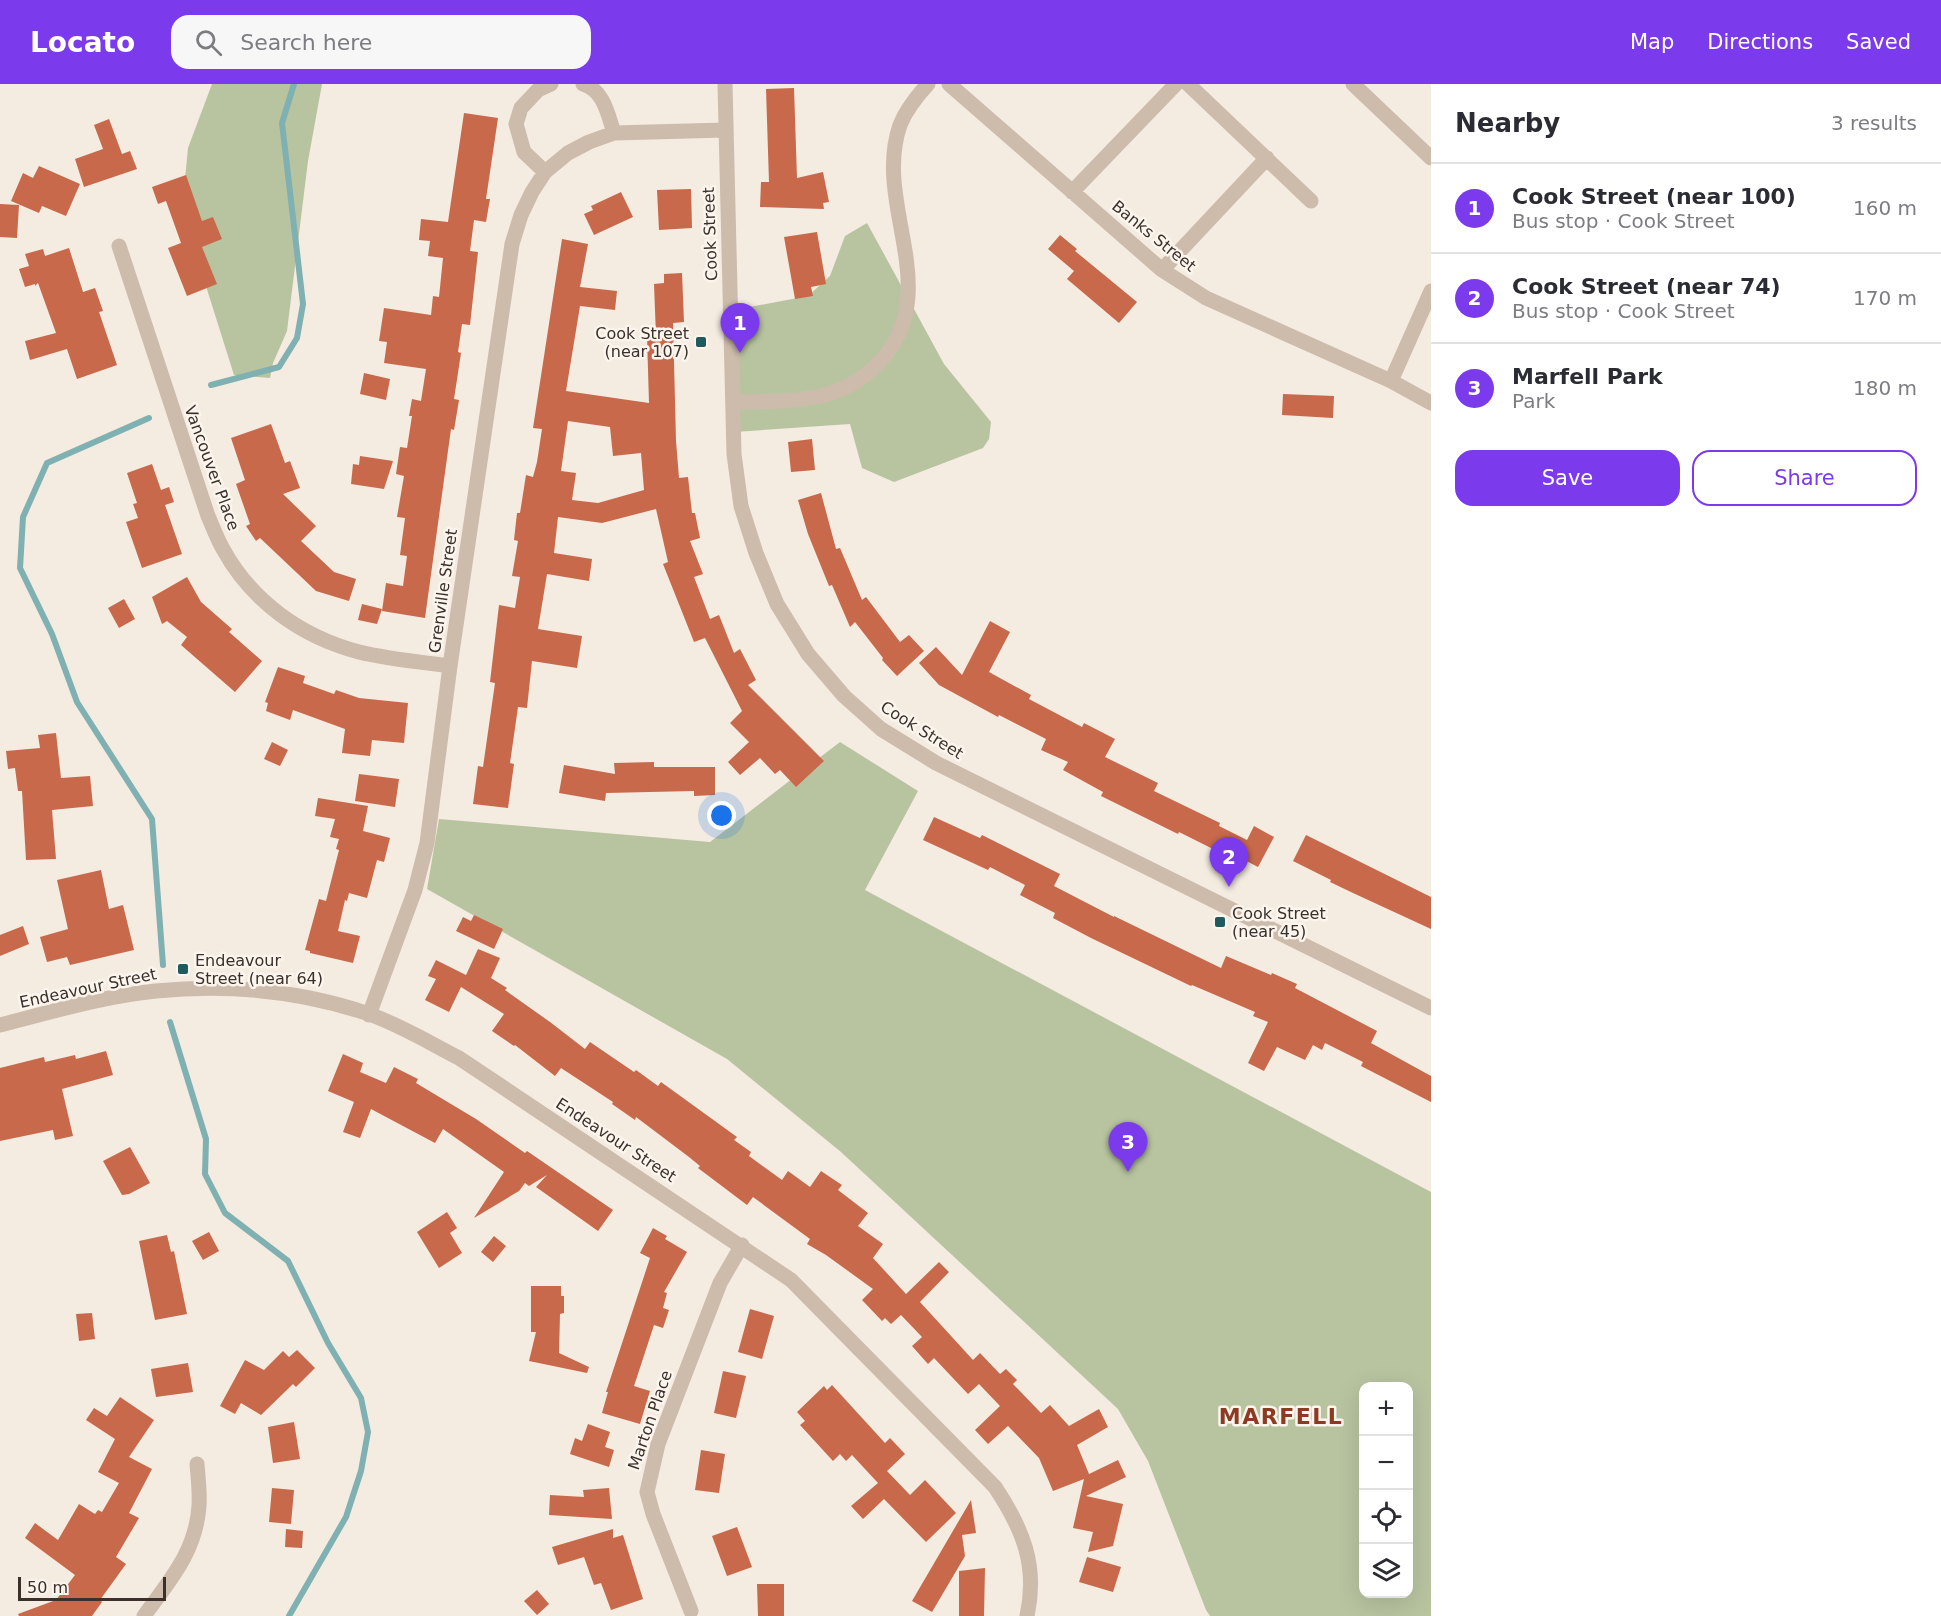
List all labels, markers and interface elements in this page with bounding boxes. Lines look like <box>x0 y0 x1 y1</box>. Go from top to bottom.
search box <box>171 15 591 69</box>
text: Locato <box>30 26 135 59</box>
icon: search <box>192 26 225 59</box>
text: Search here <box>240 30 372 55</box>
text: Map <box>1630 30 1674 54</box>
text: Directions <box>1707 30 1813 54</box>
text: Saved <box>1846 30 1911 54</box>
text: Nearby <box>1455 108 1560 138</box>
text: 3 results <box>1831 111 1917 135</box>
text: Cook Street (near 100) <box>1512 184 1796 209</box>
street label: Cook Street <box>699 187 721 281</box>
street label: Banks Street <box>1108 196 1200 276</box>
text: 1 <box>1468 196 1481 220</box>
text: 160 m <box>1853 196 1917 220</box>
text: Bus stop · Cook Street <box>1512 209 1735 233</box>
text: Cook Street (near 74) <box>1512 274 1781 299</box>
text: 2 <box>1468 286 1481 310</box>
text: 170 m <box>1853 286 1917 310</box>
text: Bus stop · Cook Street <box>1512 299 1735 323</box>
pin: 1 <box>720 304 760 353</box>
place label: Cook Street (near 107) <box>595 324 689 361</box>
marker: Cook Street (near 107) <box>694 335 708 349</box>
text: Marfell Park <box>1512 364 1663 389</box>
text: 3 <box>1468 376 1481 400</box>
text: 180 m <box>1853 376 1917 400</box>
text: Park <box>1512 389 1555 413</box>
street label: Vancouver Place <box>181 403 243 533</box>
button: Save <box>1455 450 1680 506</box>
button: Share <box>1692 450 1917 506</box>
street label: Grenville Street <box>425 528 461 654</box>
street label: Cook Street <box>877 697 967 763</box>
your location <box>707 801 736 830</box>
pin: 2 <box>1210 838 1248 887</box>
place label: Cook Street (near 45) <box>1232 904 1326 941</box>
marker: Cook Street (near 45) <box>1213 915 1227 929</box>
place label: Endeavour Street (near 64) <box>195 951 323 988</box>
marker: Endeavour Street (near 64) <box>176 962 190 976</box>
street label: Endeavour Street <box>18 964 158 1012</box>
street label: Endeavour Street <box>552 1094 680 1186</box>
pin: 3 <box>1108 1122 1148 1172</box>
street label: Marton Place <box>624 1368 676 1472</box>
map controls <box>1359 1382 1413 1598</box>
button: + <box>1359 1382 1413 1436</box>
district label: MARFELL <box>1219 1404 1343 1429</box>
button: − <box>1359 1436 1413 1490</box>
button: locate <box>1359 1490 1413 1544</box>
button: layers <box>1359 1544 1413 1598</box>
scale bar <box>18 1574 166 1602</box>
text: 50 m <box>27 1578 68 1597</box>

